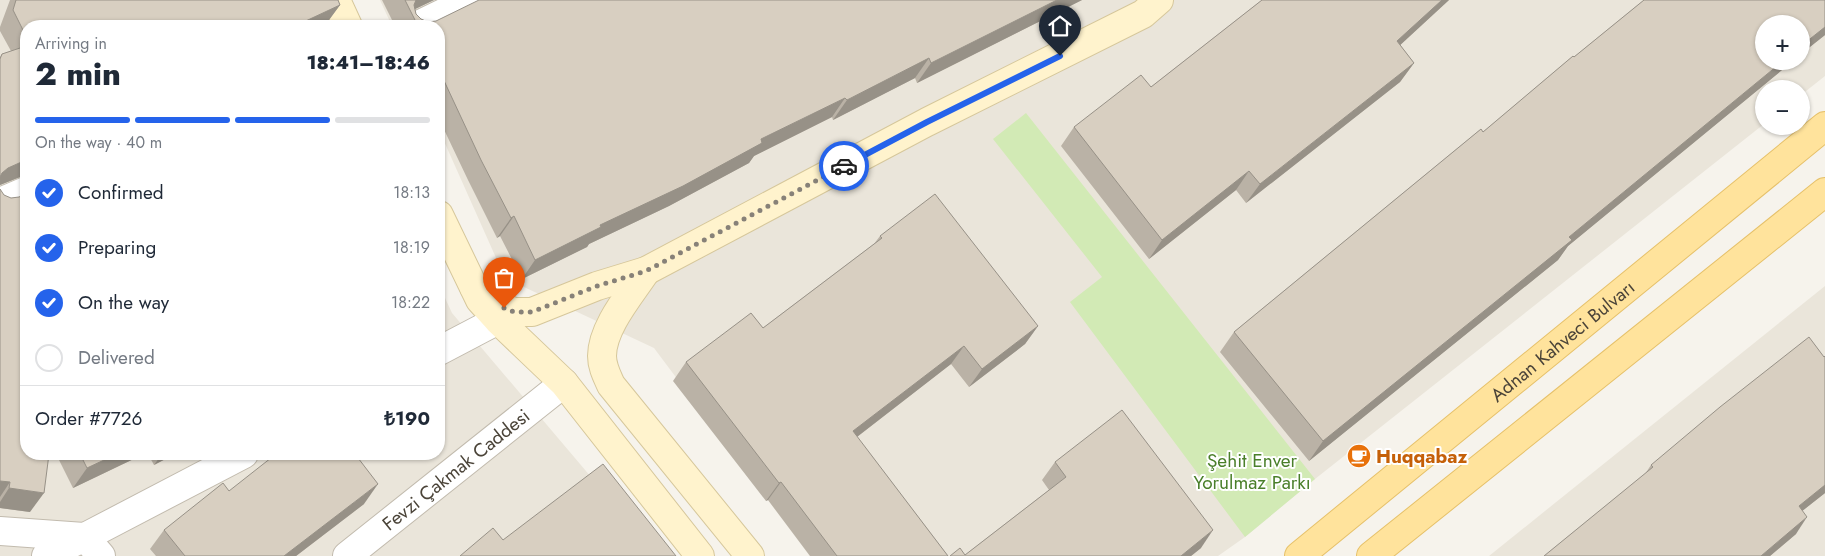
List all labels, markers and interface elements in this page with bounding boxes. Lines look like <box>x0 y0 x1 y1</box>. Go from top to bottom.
pin <box>1039 5 1081 56</box>
icon: home <box>1046 12 1074 40</box>
map controls <box>1755 15 1810 135</box>
button: + <box>1755 15 1810 70</box>
text: Arriving in <box>35 32 107 55</box>
text: 18:41–18:46 <box>307 49 430 76</box>
text: 2 min <box>35 51 121 97</box>
button: − <box>1755 80 1810 135</box>
text: On the way · 40 m <box>35 131 162 154</box>
courier <box>819 141 869 191</box>
icon: car <box>830 152 858 180</box>
icon: check <box>35 179 63 207</box>
text: Confirmed <box>78 179 164 206</box>
text: 18:13 <box>393 181 430 204</box>
icon: check <box>35 234 63 262</box>
text: Preparing <box>78 234 156 261</box>
text: 18:19 <box>393 236 430 259</box>
pin <box>483 257 525 308</box>
icon: bag <box>490 264 518 292</box>
street label: Adnan Kahveci Bulvarı <box>1484 274 1640 408</box>
icon: check <box>35 289 63 317</box>
text: On the way <box>78 289 169 316</box>
text: 18:22 <box>391 291 430 314</box>
text: Delivered <box>78 344 155 371</box>
street label: Fevzi Çakmak Caddesi <box>376 402 535 537</box>
text: Order #7726 <box>35 405 143 432</box>
text: ₺190 <box>384 405 430 432</box>
cafe icon: Huqqabaz <box>1346 443 1372 469</box>
place label: Huqqabaz <box>1376 443 1468 470</box>
park label: Şehit Enver Yorulmaz Parkı <box>1193 447 1311 496</box>

